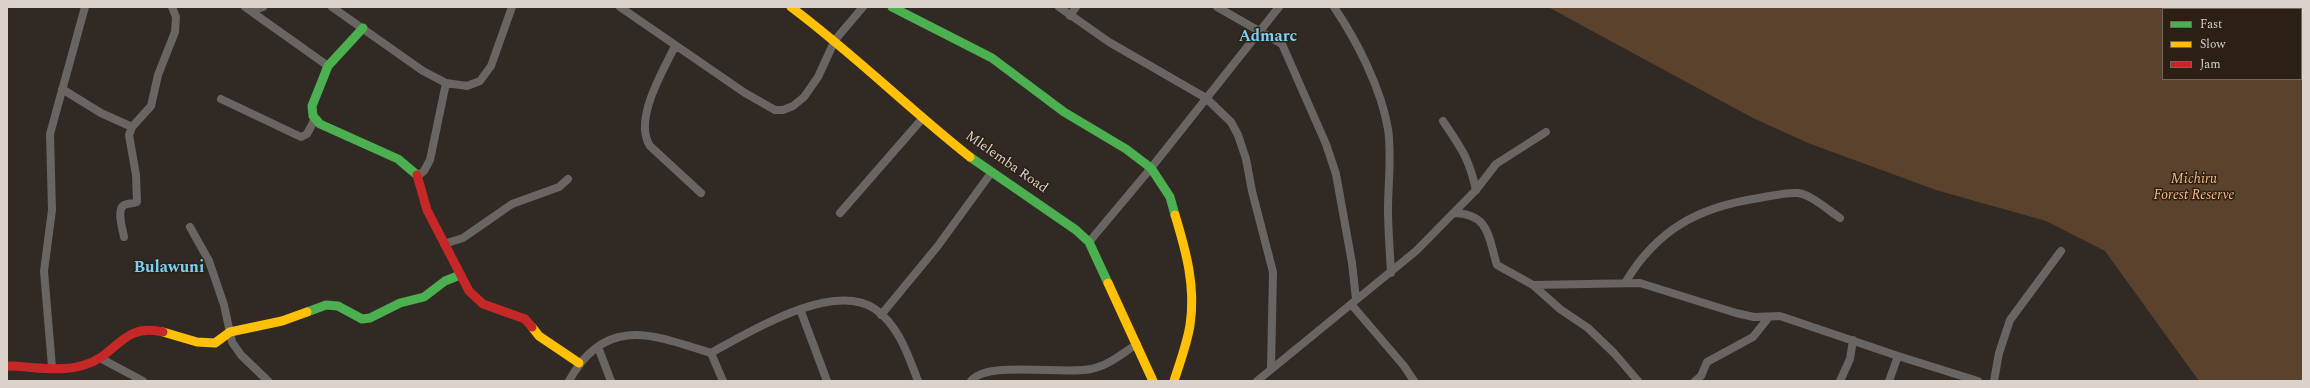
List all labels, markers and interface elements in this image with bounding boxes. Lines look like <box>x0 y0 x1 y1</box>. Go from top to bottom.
legend <box>2162 8 2302 80</box>
text: Fast <box>2200 15 2222 34</box>
district label: Admarc <box>1239 28 1297 48</box>
text: Slow <box>2200 35 2225 54</box>
text: Jam <box>2200 55 2221 74</box>
street label: Mlelemba Road <box>961 128 1051 198</box>
park label: Michiru Forest Reserve <box>2154 172 2234 204</box>
district label: Bulawuni <box>134 259 204 279</box>

